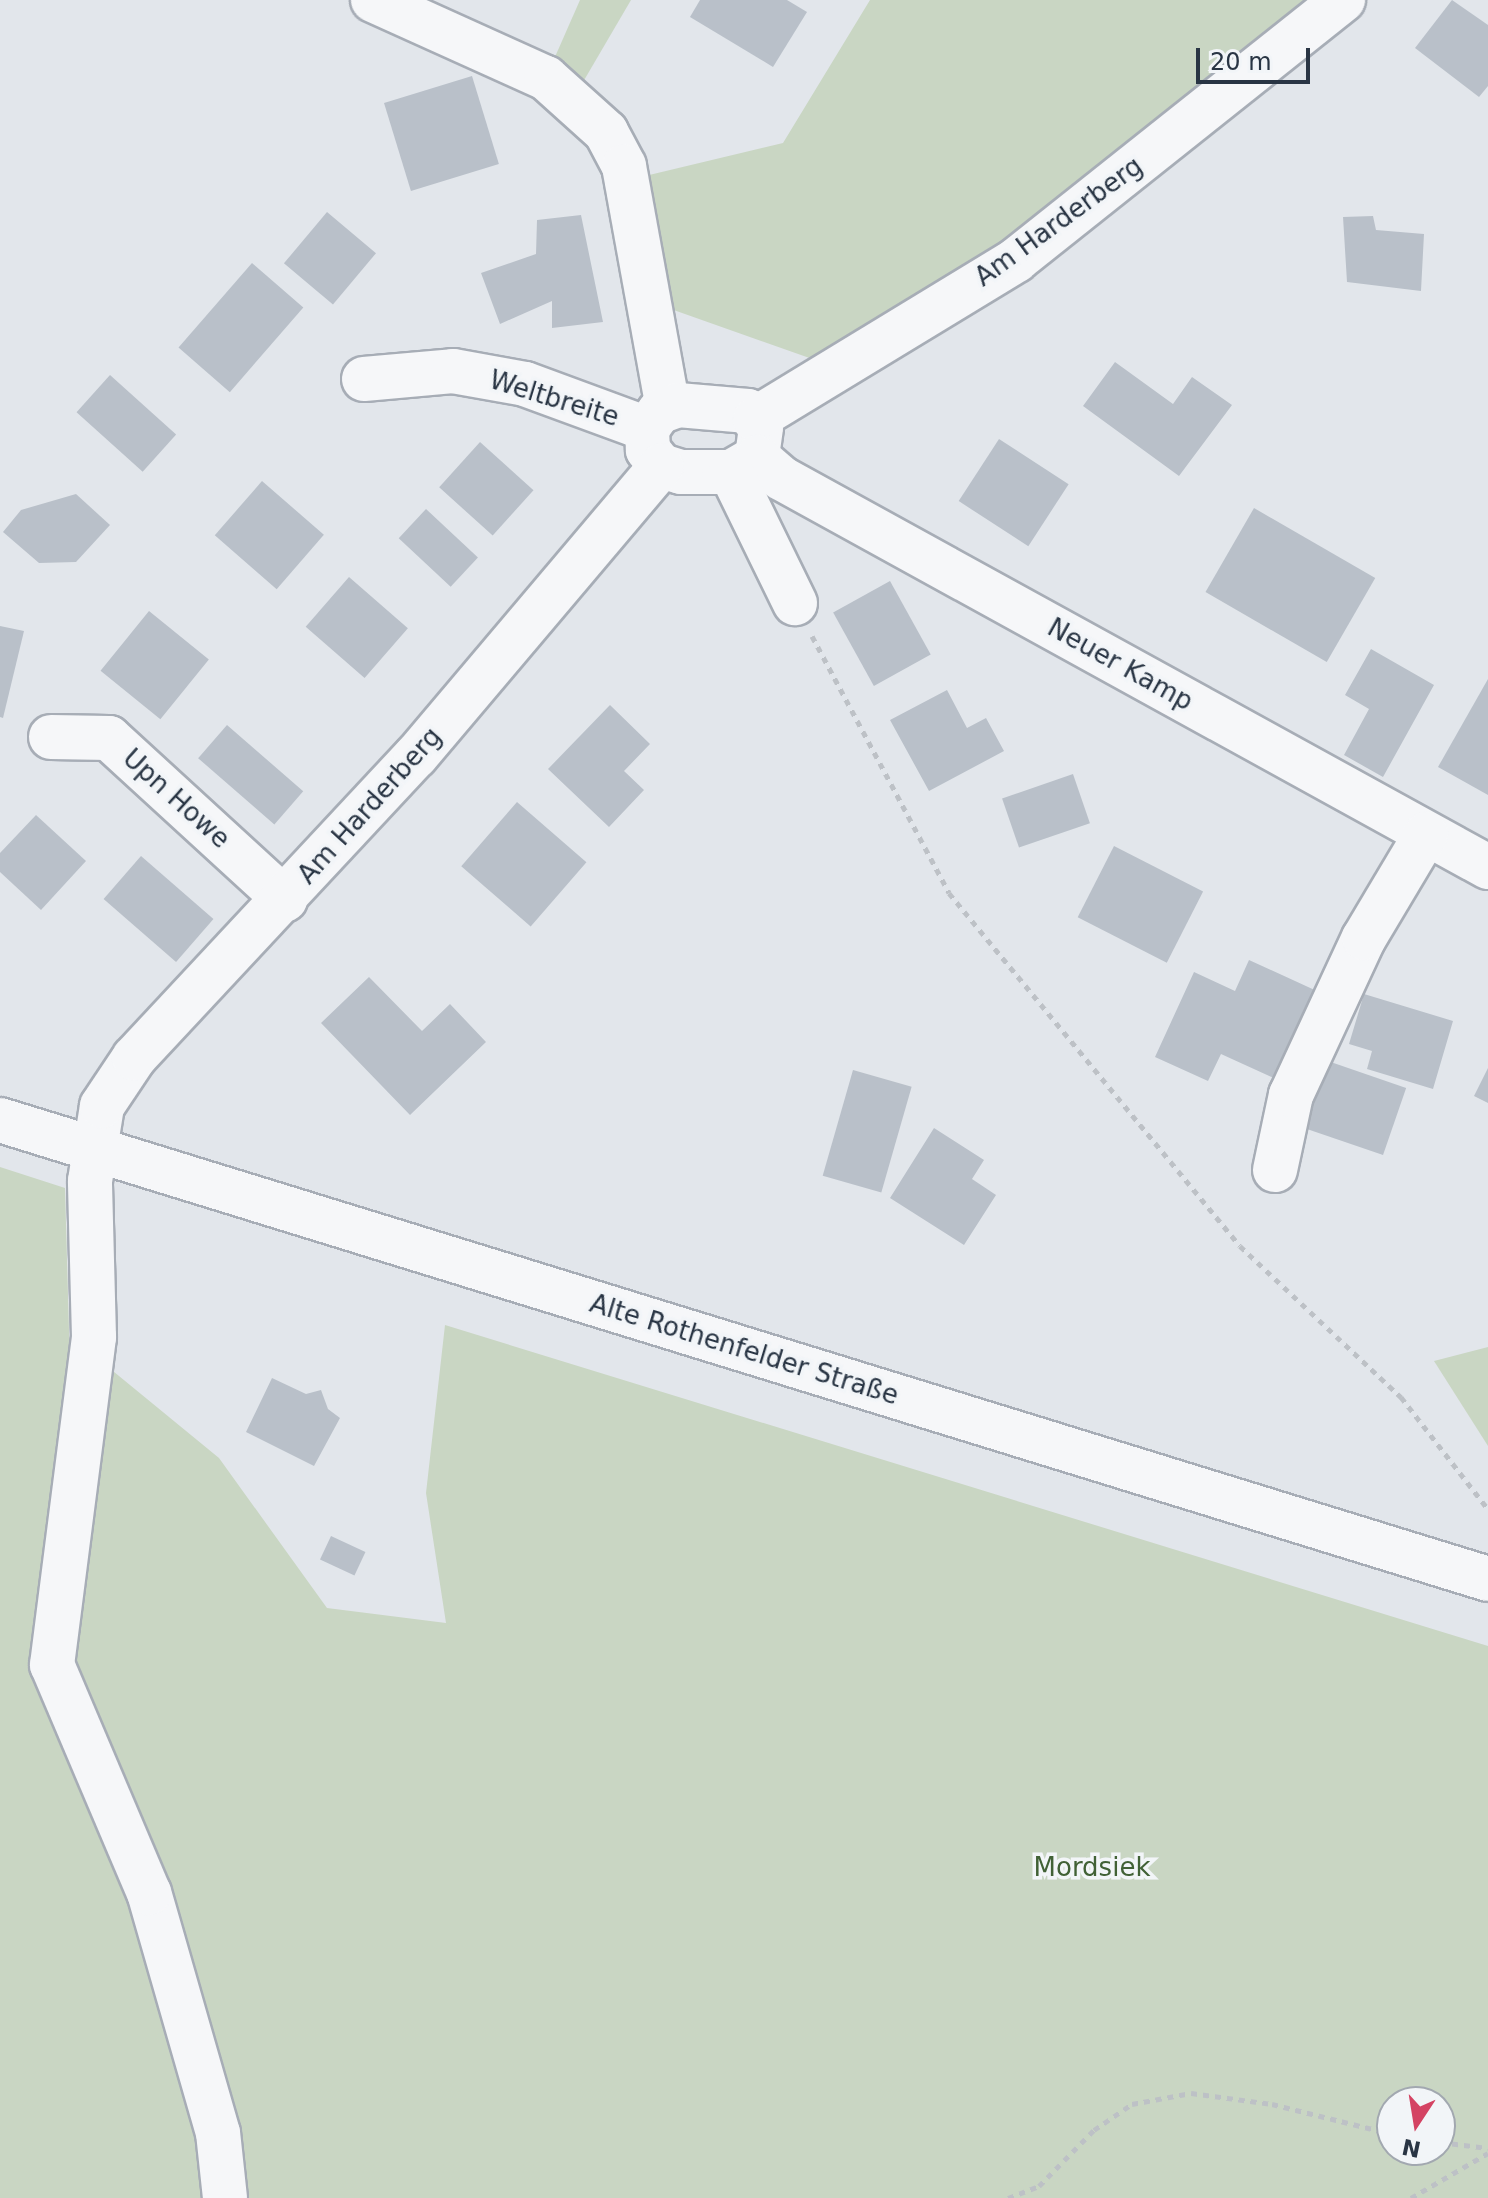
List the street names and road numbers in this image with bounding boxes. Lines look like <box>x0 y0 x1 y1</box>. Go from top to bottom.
street label: Am Harderberg <box>969 151 1149 293</box>
street label: Weltbreite <box>486 365 622 433</box>
street label: Neuer Kamp <box>1042 612 1198 718</box>
street label: Am Harderberg <box>292 721 448 891</box>
street label: Upn Howe <box>116 743 236 855</box>
street label: Alte Rothenfelder Straße <box>586 1288 902 1412</box>

